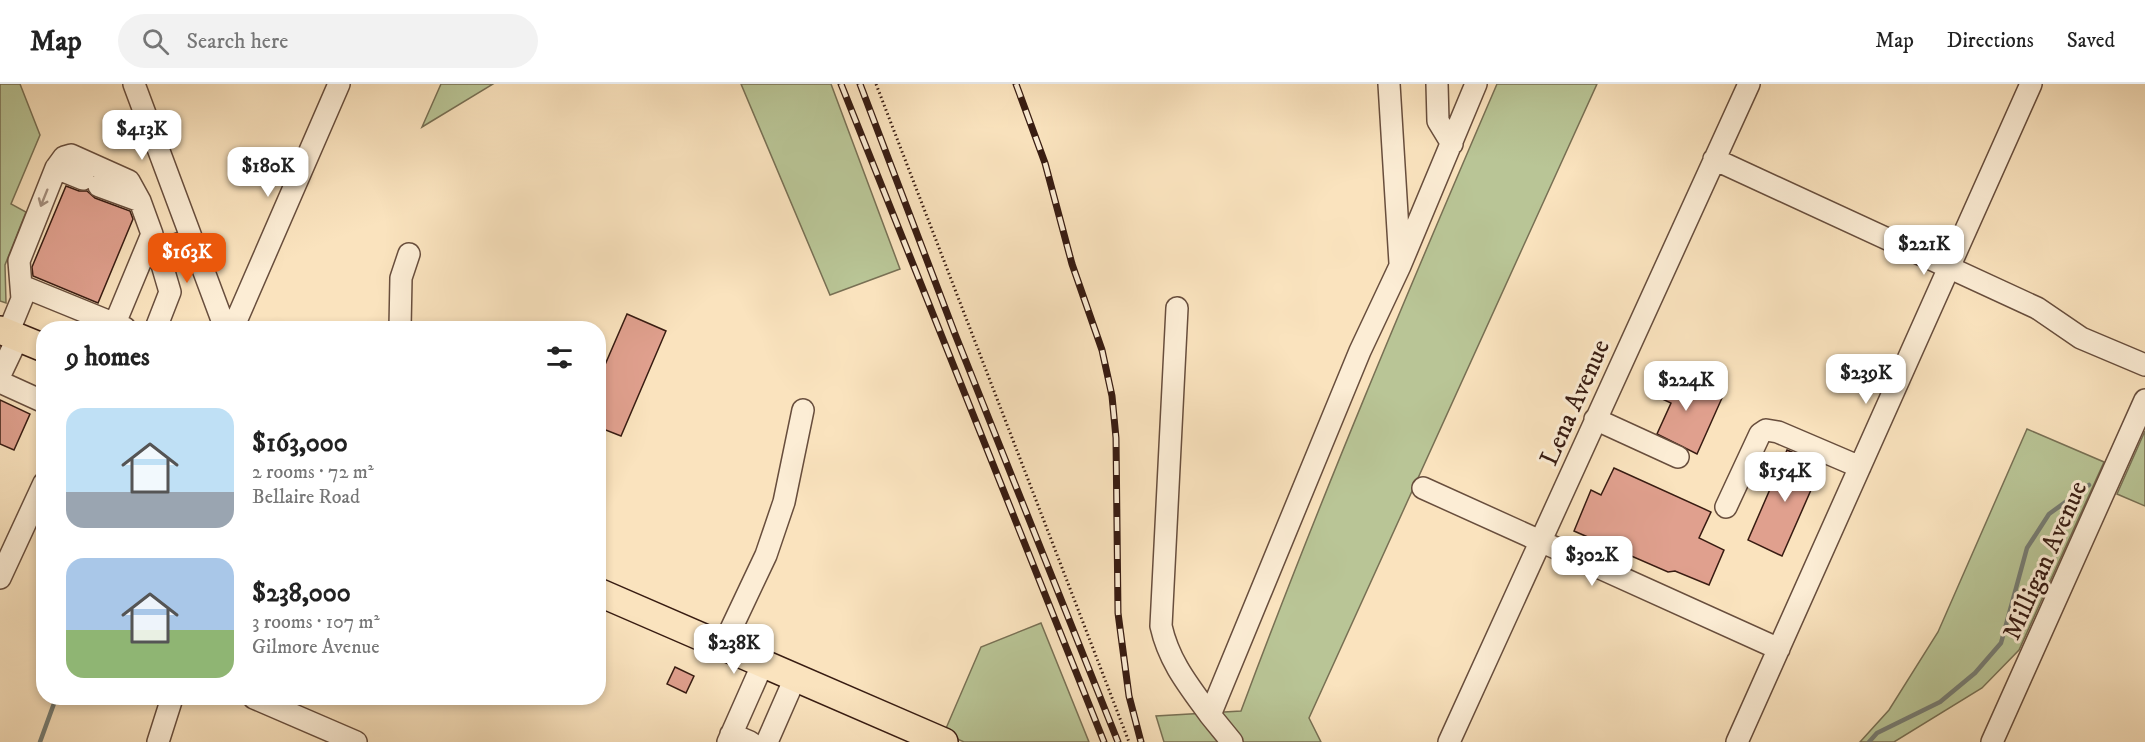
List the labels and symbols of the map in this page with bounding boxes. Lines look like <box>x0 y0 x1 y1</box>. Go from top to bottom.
pin: $413K <box>100 110 184 161</box>
pin: $180K <box>226 147 310 198</box>
one-way arrow <box>38 188 49 206</box>
pin: $221K <box>1882 225 1966 276</box>
pin: $163K <box>145 233 229 284</box>
street label: Lena Avenue <box>1533 334 1618 471</box>
pin: $239K <box>1824 354 1908 405</box>
pin: $224K <box>1644 361 1728 412</box>
pin: $154K <box>1743 452 1827 503</box>
street label: Milligan Avenue <box>1996 476 2095 645</box>
pin: $302K <box>1550 536 1634 587</box>
pin: $238K <box>692 624 776 675</box>

